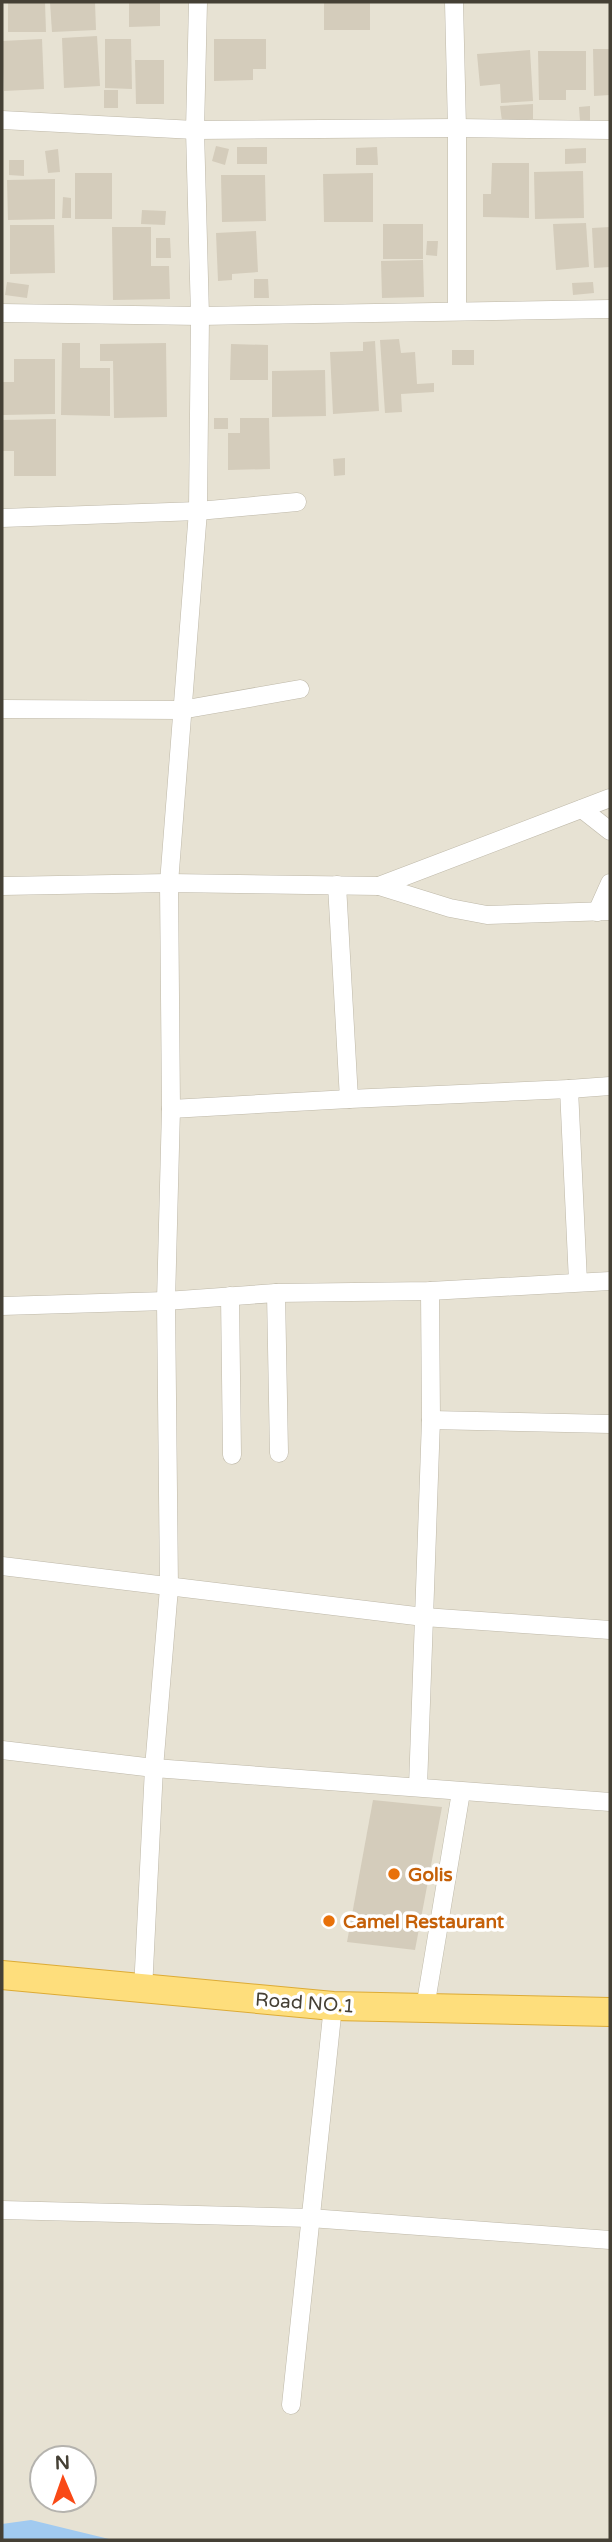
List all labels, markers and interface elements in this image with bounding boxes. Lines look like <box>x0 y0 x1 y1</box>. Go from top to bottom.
place label: Golis <box>408 1864 453 1886</box>
marker: Golis <box>386 1866 402 1882</box>
place label: Camel Restaurant <box>343 1911 505 1933</box>
marker: Camel Restaurant <box>321 1913 337 1929</box>
street label: Road NO.1 <box>254 1989 355 2017</box>
north arrow <box>28 2444 98 2514</box>
text: N <box>54 2452 70 2474</box>

